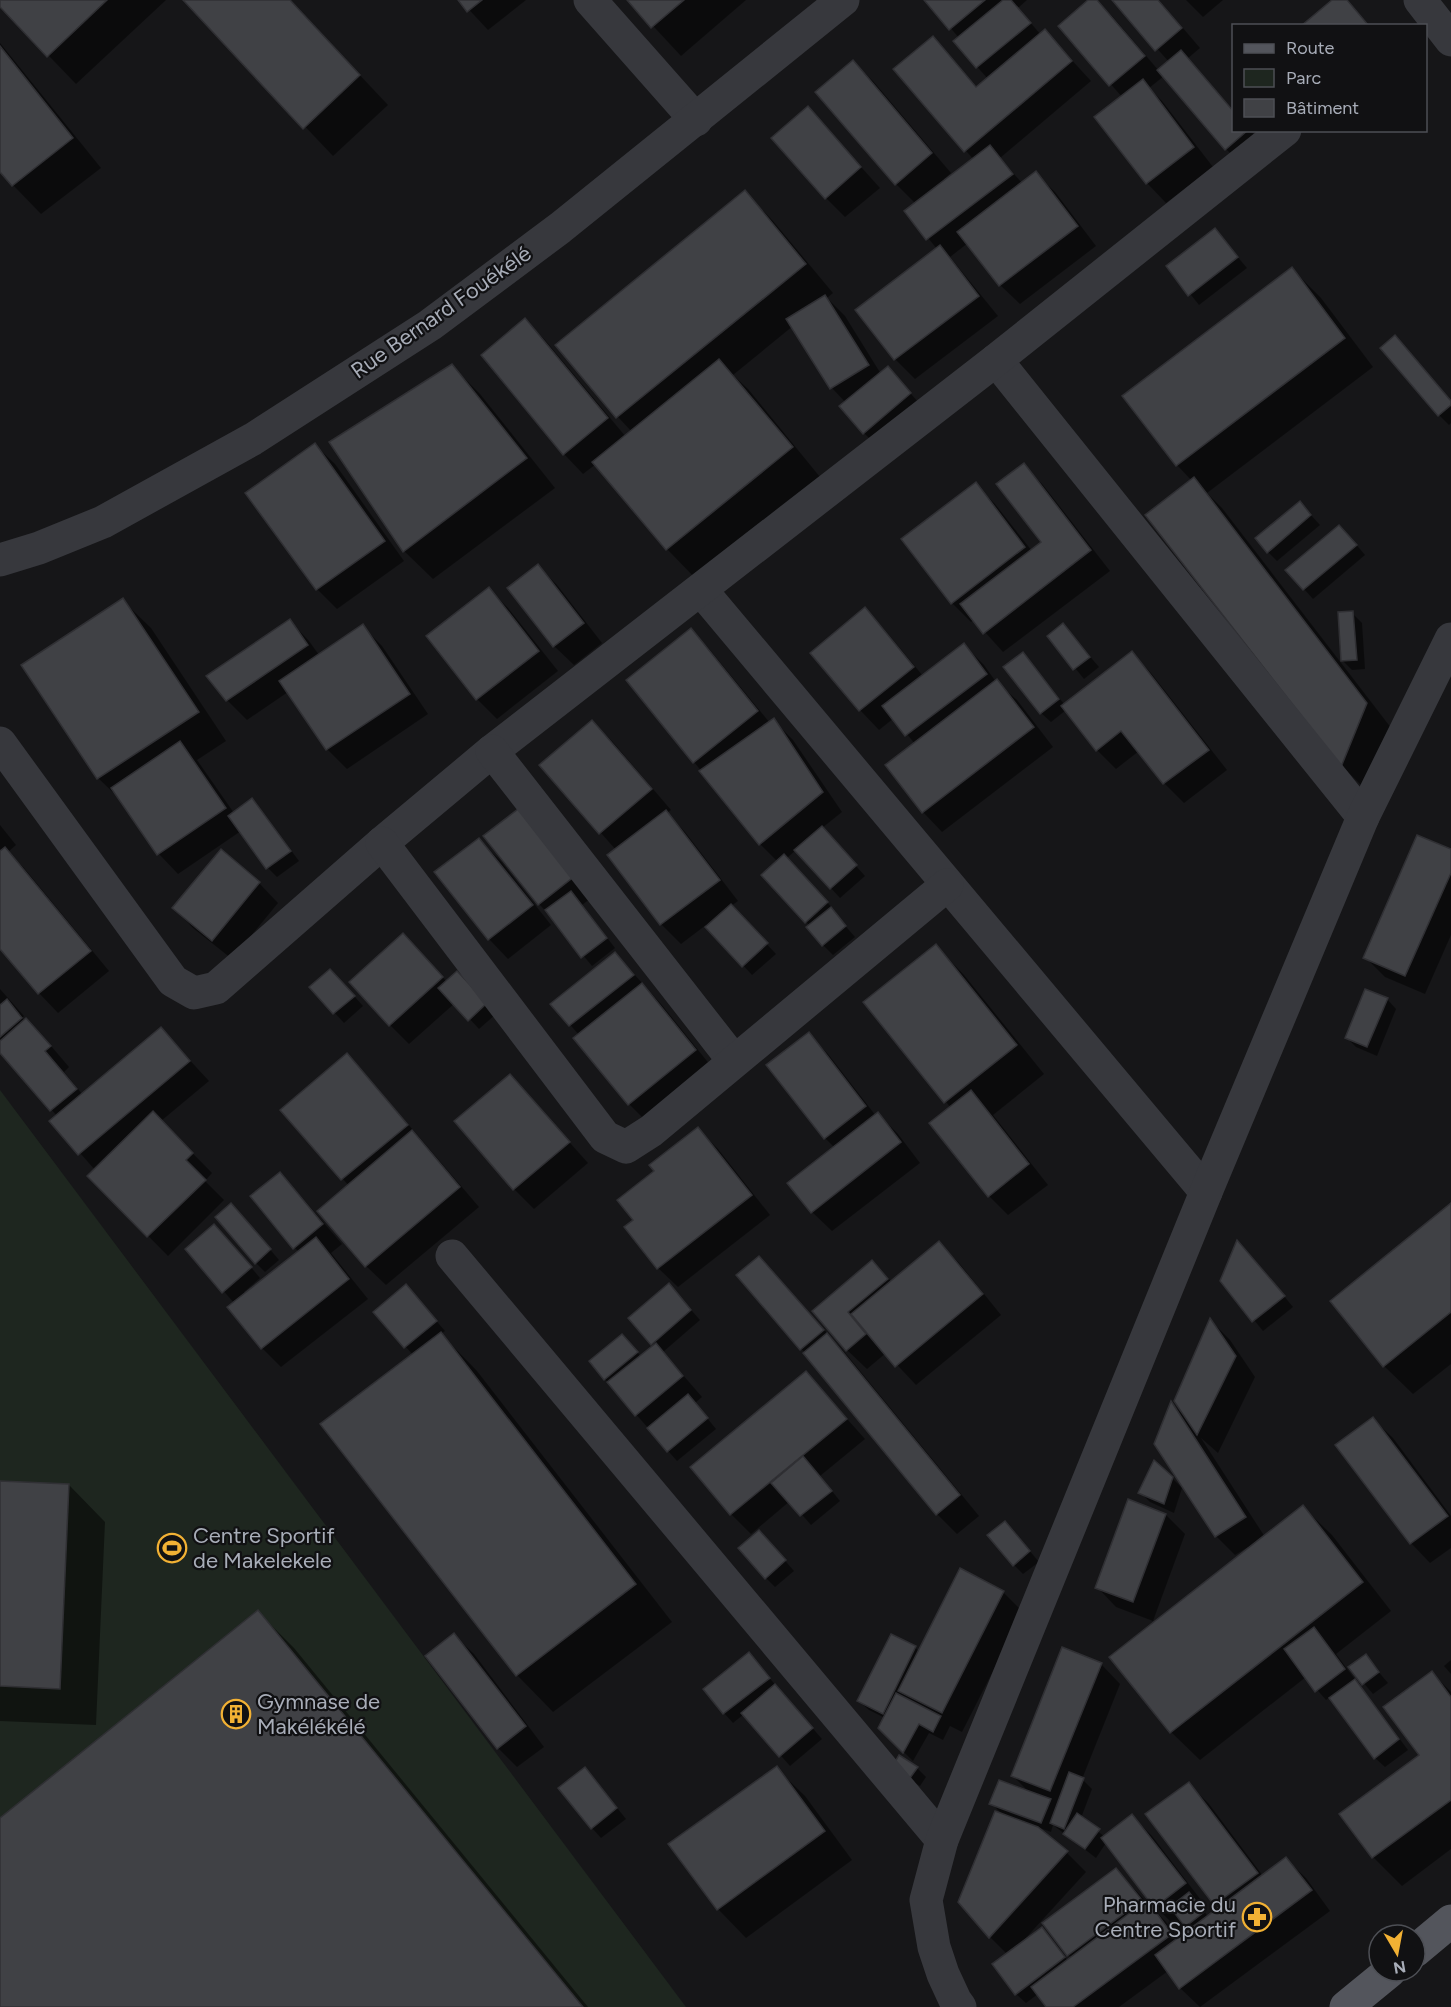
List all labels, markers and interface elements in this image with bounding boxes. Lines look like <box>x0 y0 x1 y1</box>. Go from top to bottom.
legend <box>1232 24 1427 132</box>
text: Route <box>1286 37 1335 59</box>
text: Parc <box>1286 67 1322 89</box>
text: Bâtiment <box>1286 97 1359 119</box>
street label: Rue Bernard Fouékélé <box>346 240 536 384</box>
place label: Centre Sportif de Makelekele <box>193 1522 335 1574</box>
sports icon: Centre Sportif de Makelekele <box>156 1532 188 1564</box>
place label: Gymnase de Makélékélé <box>257 1688 380 1740</box>
building icon: Gymnase de Makélékélé <box>220 1698 252 1730</box>
place label: Pharmacie du Centre Sportif <box>1094 1891 1237 1943</box>
pharmacy icon: Pharmacie du Centre Sportif <box>1241 1901 1273 1933</box>
north arrow <box>1367 1923 1427 1983</box>
text: N <box>1392 1957 1407 1978</box>

